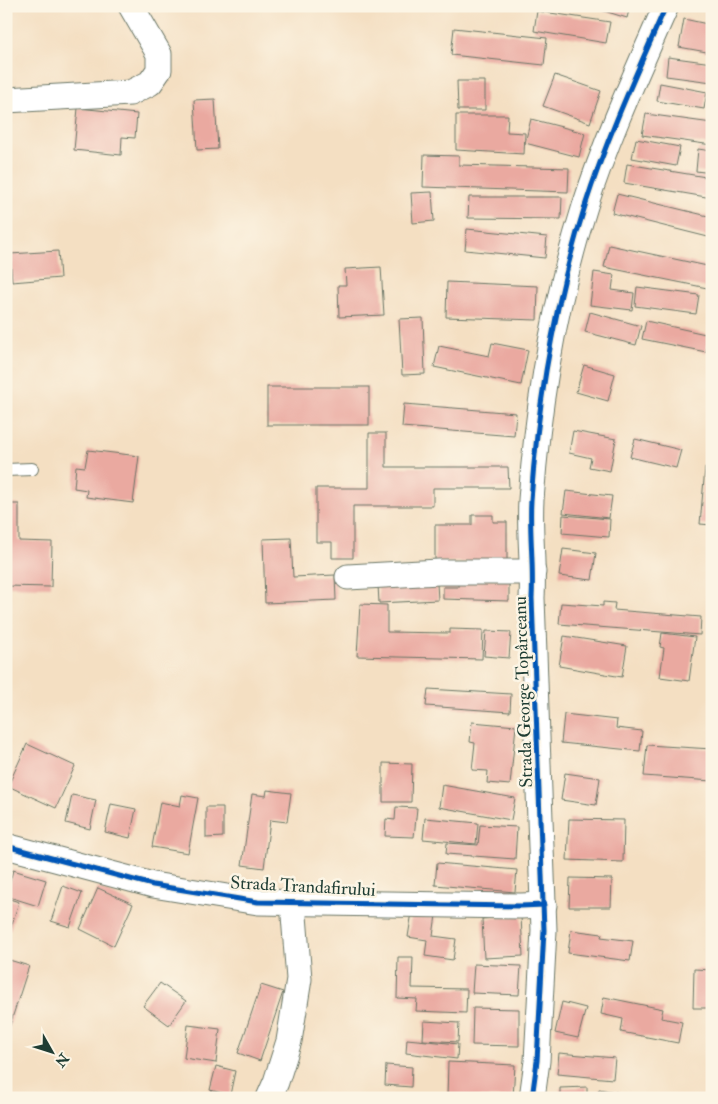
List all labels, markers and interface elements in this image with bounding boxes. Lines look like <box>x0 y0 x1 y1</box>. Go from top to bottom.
street label: Strada George Topârceanu <box>509 596 538 788</box>
street label: Strada Trandafirului <box>230 871 376 902</box>
north arrow <box>28 1026 78 1076</box>
text: N <box>51 1049 73 1070</box>

